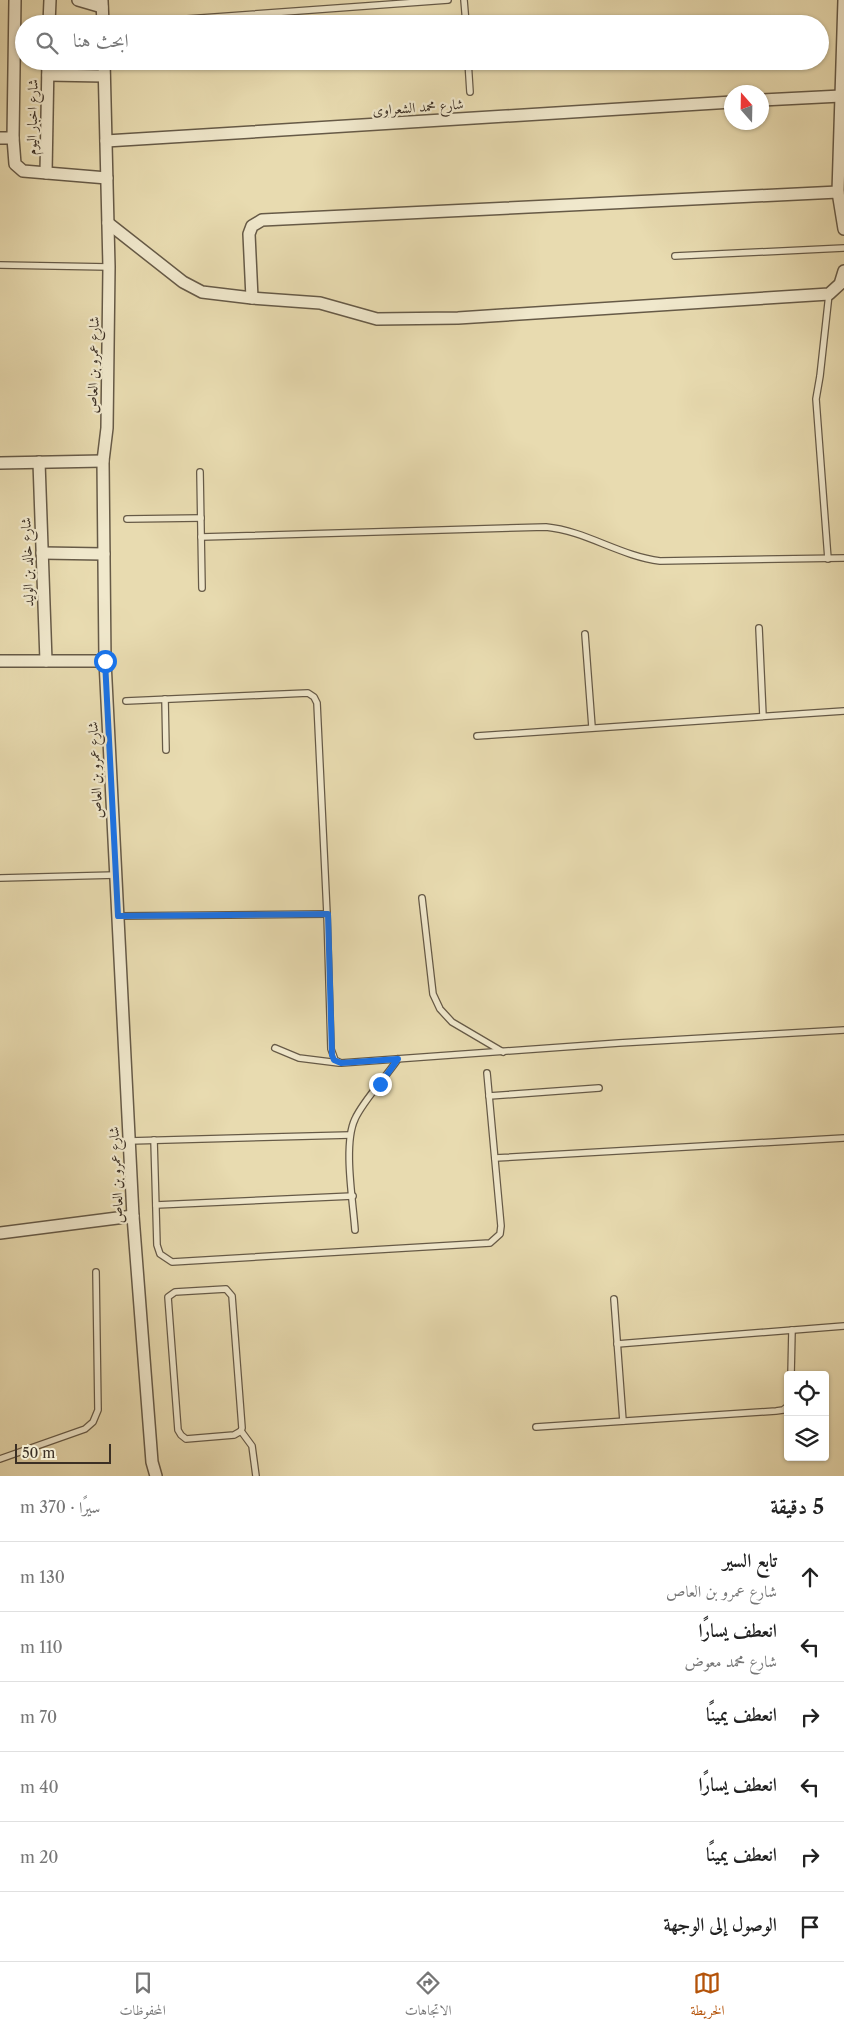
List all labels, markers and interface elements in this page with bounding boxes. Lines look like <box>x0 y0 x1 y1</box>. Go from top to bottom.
search box <box>15 15 829 70</box>
icon: search <box>33 29 61 57</box>
text: ابحث هنا <box>73 29 129 52</box>
street label: شارع اخبار اليوم <box>22 79 46 155</box>
north arrow <box>724 85 769 130</box>
street label: شارع محمد الشعراوى <box>372 95 464 122</box>
street label: شارع عمرو بن العاص <box>83 316 106 414</box>
street label: شارع خالد بن الوليد <box>16 517 41 607</box>
route start <box>94 650 117 673</box>
street label: شارع عمرو بن العاص <box>83 721 110 819</box>
route end <box>369 1073 392 1096</box>
street label: شارع عمرو بن العاص <box>104 1126 131 1224</box>
map controls <box>784 1371 829 1461</box>
button: locate <box>784 1371 829 1416</box>
button: layers <box>784 1416 829 1461</box>
scale bar <box>15 1441 111 1464</box>
text: 50 m <box>22 1444 55 1462</box>
text: 5 دقيقة <box>770 1494 824 1519</box>
text: سيرًا · 370 m <box>20 1497 100 1517</box>
text: تابع السير <box>723 1549 777 1572</box>
icon: ahead <box>796 1563 824 1591</box>
text: 130 m <box>20 1567 65 1587</box>
text: شارع عمرو بن العاص <box>666 1581 777 1601</box>
text: انعطف يسارًا <box>698 1619 777 1642</box>
icon: left <box>796 1633 824 1661</box>
text: 110 m <box>20 1637 63 1657</box>
text: شارع محمد معوض <box>684 1651 777 1671</box>
text: انعطف يمينًا <box>706 1703 777 1726</box>
icon: right <box>796 1703 824 1731</box>
text: 70 m <box>20 1707 57 1727</box>
text: انعطف يسارًا <box>698 1773 777 1796</box>
icon: left <box>796 1773 824 1801</box>
text: 40 m <box>20 1777 59 1797</box>
text: انعطف يمينًا <box>706 1843 777 1866</box>
icon: right <box>796 1843 824 1871</box>
text: 20 m <box>20 1847 59 1867</box>
text: الوصول إلى الوجهة <box>663 1913 777 1936</box>
icon: arrive <box>796 1913 824 1941</box>
tab: المحفوظات <box>120 1969 166 2024</box>
tab: الاتجاهات <box>405 1969 451 2024</box>
tab: الخريطة <box>690 1969 725 2024</box>

